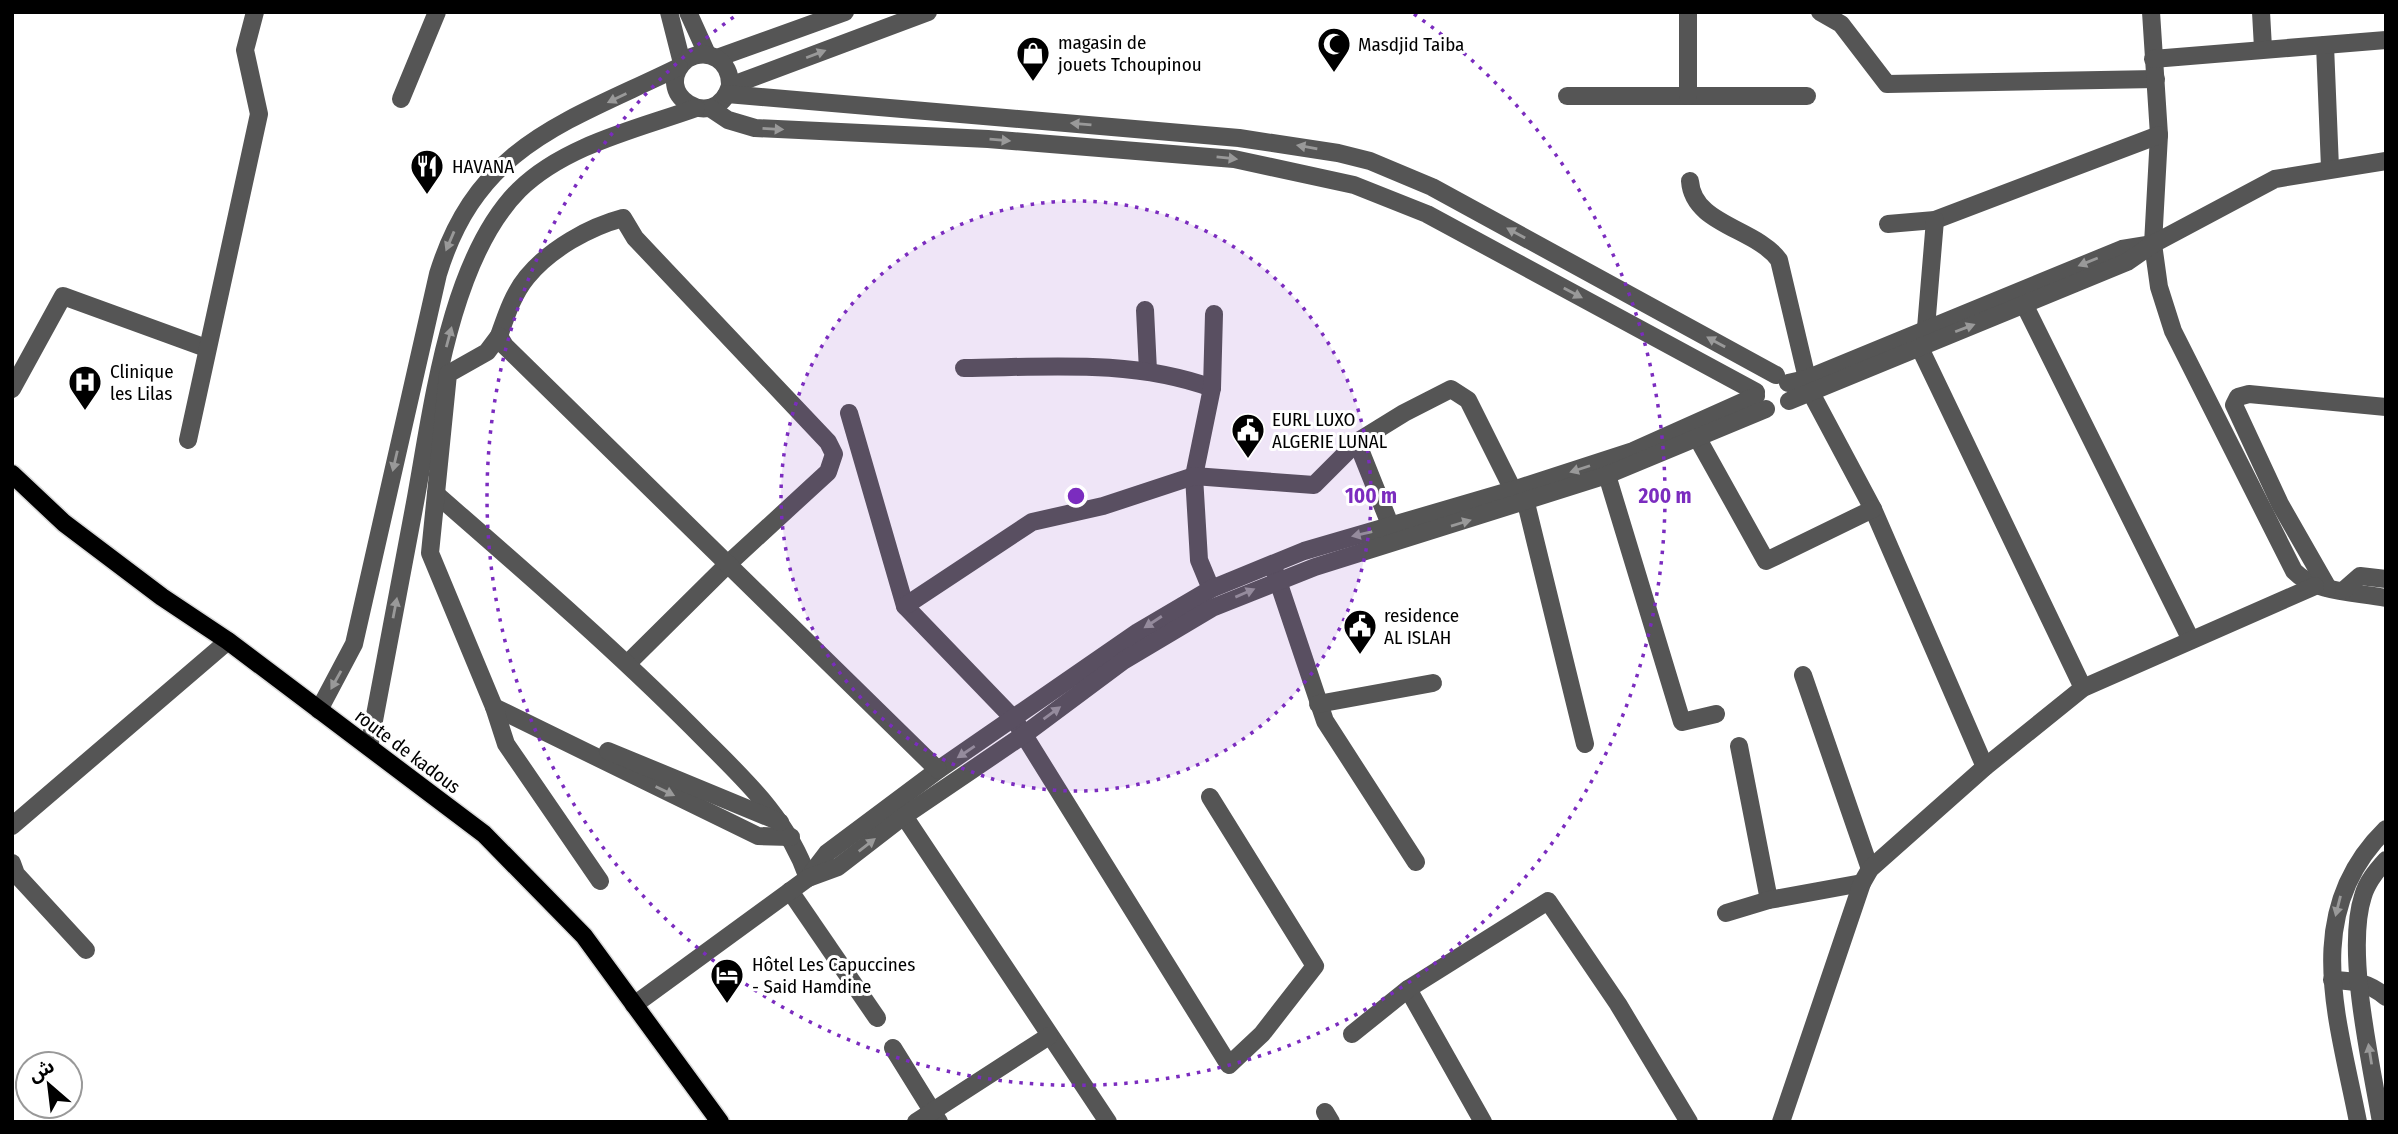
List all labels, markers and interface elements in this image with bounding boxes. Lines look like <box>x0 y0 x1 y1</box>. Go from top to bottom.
mosque icon: Masdjid Taiba <box>1315 25 1353 74</box>
place label: magasin de jouets Tchoupinou <box>1057 31 1202 76</box>
place label: Masdjid Taiba <box>1358 33 1464 56</box>
shop icon: magasin de jouets Tchoupinou <box>1014 34 1052 83</box>
one-way arrow <box>806 48 827 59</box>
one-way arrow <box>607 92 627 103</box>
one-way arrow <box>1070 118 1092 129</box>
one-way arrow <box>762 123 784 134</box>
one-way arrow <box>989 135 1011 146</box>
one-way arrow <box>1296 141 1318 152</box>
restaurant icon: HAVANA <box>408 147 446 196</box>
one-way arrow <box>1216 153 1238 164</box>
place label: HAVANA <box>452 155 514 178</box>
one-way arrow <box>1506 227 1526 239</box>
one-way arrow <box>444 231 455 252</box>
one-way arrow <box>2077 257 2098 268</box>
one-way arrow <box>1563 287 1583 299</box>
one-way arrow <box>1955 323 1976 334</box>
one-way arrow <box>444 326 455 348</box>
one-way arrow <box>1706 336 1725 348</box>
place label: Clinique les Lilas <box>110 360 174 405</box>
hospital icon: Clinique les Lilas <box>66 363 104 412</box>
place label: EURL LUXO ALGERIE LUNAL <box>1272 408 1388 453</box>
public building icon: EURL LUXO ALGERIE LUNAL <box>1229 411 1267 460</box>
one-way arrow <box>390 451 401 473</box>
one-way arrow <box>1569 464 1590 475</box>
text: 100 m <box>1345 483 1397 509</box>
text: 200 m <box>1637 483 1692 509</box>
centre of rings <box>1064 484 1088 508</box>
one-way arrow <box>1451 517 1472 527</box>
one-way arrow <box>1351 529 1373 540</box>
one-way arrow <box>1234 587 1255 598</box>
one-way arrow <box>390 597 401 619</box>
place label: residence AL ISLAH <box>1384 604 1459 649</box>
public building icon: residence AL ISLAH <box>1341 607 1379 656</box>
one-way arrow <box>1144 616 1163 629</box>
one-way arrow <box>330 670 342 690</box>
street label: route de kadous <box>350 704 465 798</box>
one-way arrow <box>1043 706 1061 721</box>
one-way arrow <box>956 745 976 758</box>
one-way arrow <box>655 785 675 796</box>
one-way arrow <box>857 837 875 852</box>
one-way arrow <box>2332 895 2343 917</box>
place label: Hôtel Les Capuccines - Said Hamdine <box>752 953 915 998</box>
hotel icon: Hôtel Les Capuccines - Said Hamdine <box>708 956 746 1005</box>
one-way arrow <box>2364 1043 2375 1065</box>
north arrow <box>14 1050 84 1120</box>
text: ش <box>24 1054 58 1087</box>

